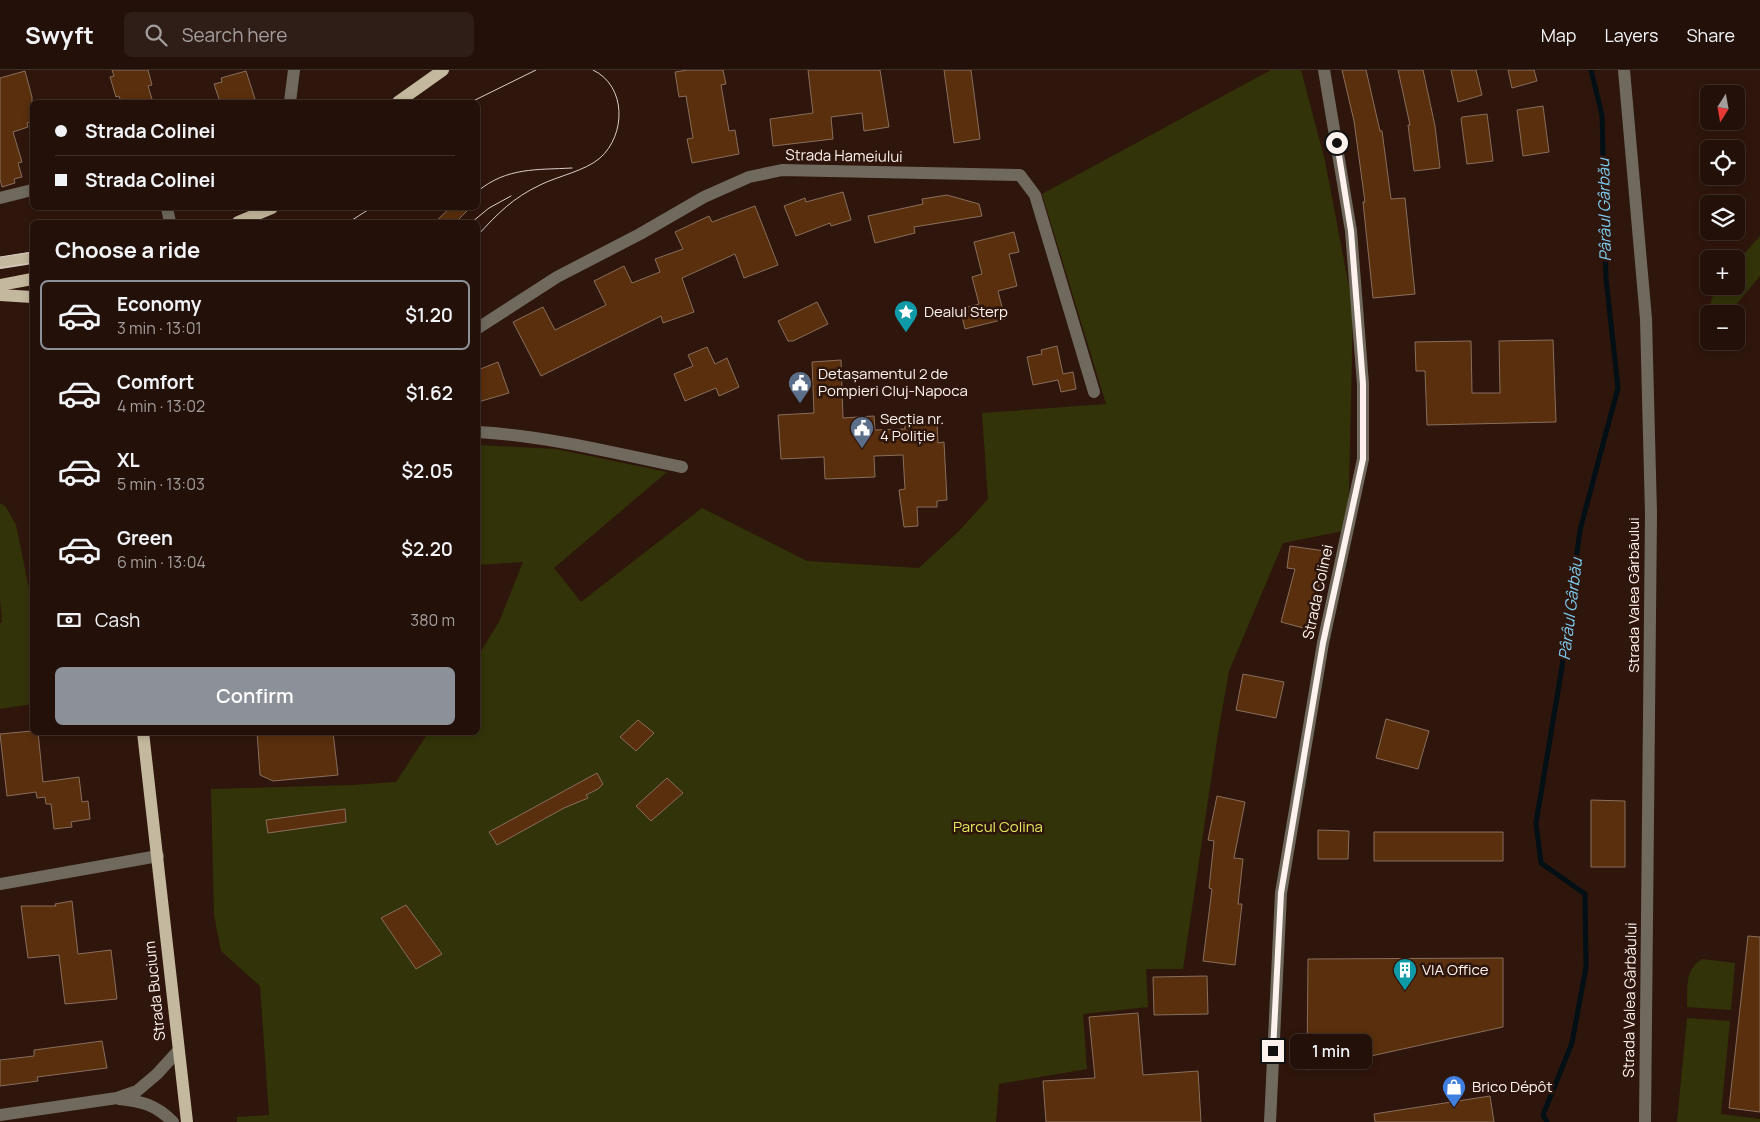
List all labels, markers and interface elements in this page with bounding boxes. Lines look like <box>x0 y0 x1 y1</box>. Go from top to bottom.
search box <box>124 12 474 57</box>
text: Swyft <box>25 18 94 51</box>
icon: search <box>142 21 170 49</box>
text: Search here <box>182 22 287 48</box>
text: Map <box>1541 23 1576 47</box>
text: Layers <box>1604 23 1658 47</box>
text: Share <box>1686 23 1735 47</box>
north arrow <box>1700 85 1745 130</box>
map controls <box>1700 85 1745 350</box>
text: Strada Colinei <box>85 118 215 144</box>
route start <box>1326 132 1348 154</box>
button: locate <box>1700 140 1745 185</box>
street label: Strada Hameiului <box>785 144 903 167</box>
water label: Pârâul Gârbău <box>1592 157 1616 262</box>
text: Strada Colinei <box>85 167 215 193</box>
button: layers <box>1700 195 1745 240</box>
text: Choose a ride <box>55 235 200 265</box>
button: + <box>1700 250 1745 295</box>
text: Economy <box>117 291 201 317</box>
icon: car <box>57 293 102 338</box>
place icon: Dealul Sterp <box>893 299 919 333</box>
place label: Dealul Sterp <box>924 301 1008 322</box>
text: $1.20 <box>405 302 453 328</box>
button: − <box>1700 305 1745 350</box>
text: 3 min · 13:01 <box>117 317 202 339</box>
place label: Detașamentul 2 de Pompieri Cluj-Napoca <box>818 363 968 401</box>
text: Comfort <box>117 369 194 395</box>
public building icon: Detașamentul 2 de Pompieri Cluj-Napoca <box>787 370 813 404</box>
icon: car <box>57 371 102 416</box>
text: $1.62 <box>406 380 453 406</box>
text: 4 min · 13:02 <box>117 395 205 417</box>
place label: Secția nr. 4 Poliție <box>880 408 944 446</box>
public building icon: Secția nr. 4 Poliție <box>849 415 875 449</box>
text: XL <box>117 447 140 473</box>
icon: car <box>57 449 102 494</box>
text: $2.05 <box>401 458 453 484</box>
text: 5 min · 13:03 <box>117 473 205 495</box>
street label: Strada Valea Gârbăului <box>1623 517 1644 673</box>
text: Green <box>117 525 173 551</box>
icon: car <box>57 527 102 572</box>
text: $2.20 <box>401 536 453 562</box>
street label: Strada Colinei <box>1297 542 1338 641</box>
text: 6 min · 13:04 <box>117 551 206 573</box>
water label: Pârâul Gârbău <box>1553 555 1587 661</box>
icon: cash <box>55 606 83 634</box>
text: Cash <box>95 607 140 633</box>
text: 380 m <box>410 609 455 631</box>
button: Confirm <box>55 667 455 725</box>
park label: Parcul Colina <box>953 816 1043 837</box>
street label: Strada Valea Gârbăului <box>1618 922 1641 1078</box>
street label: Strada Bucium <box>139 940 170 1042</box>
building icon: VIA Office <box>1392 957 1418 991</box>
place label: VIA Office <box>1422 959 1489 980</box>
callout: 1 min <box>1290 1034 1373 1068</box>
route end <box>1262 1040 1284 1062</box>
text: 1 min <box>1312 1040 1350 1062</box>
shop icon: Brico Dépôt <box>1441 1074 1467 1108</box>
place label: Brico Dépôt <box>1472 1076 1552 1097</box>

